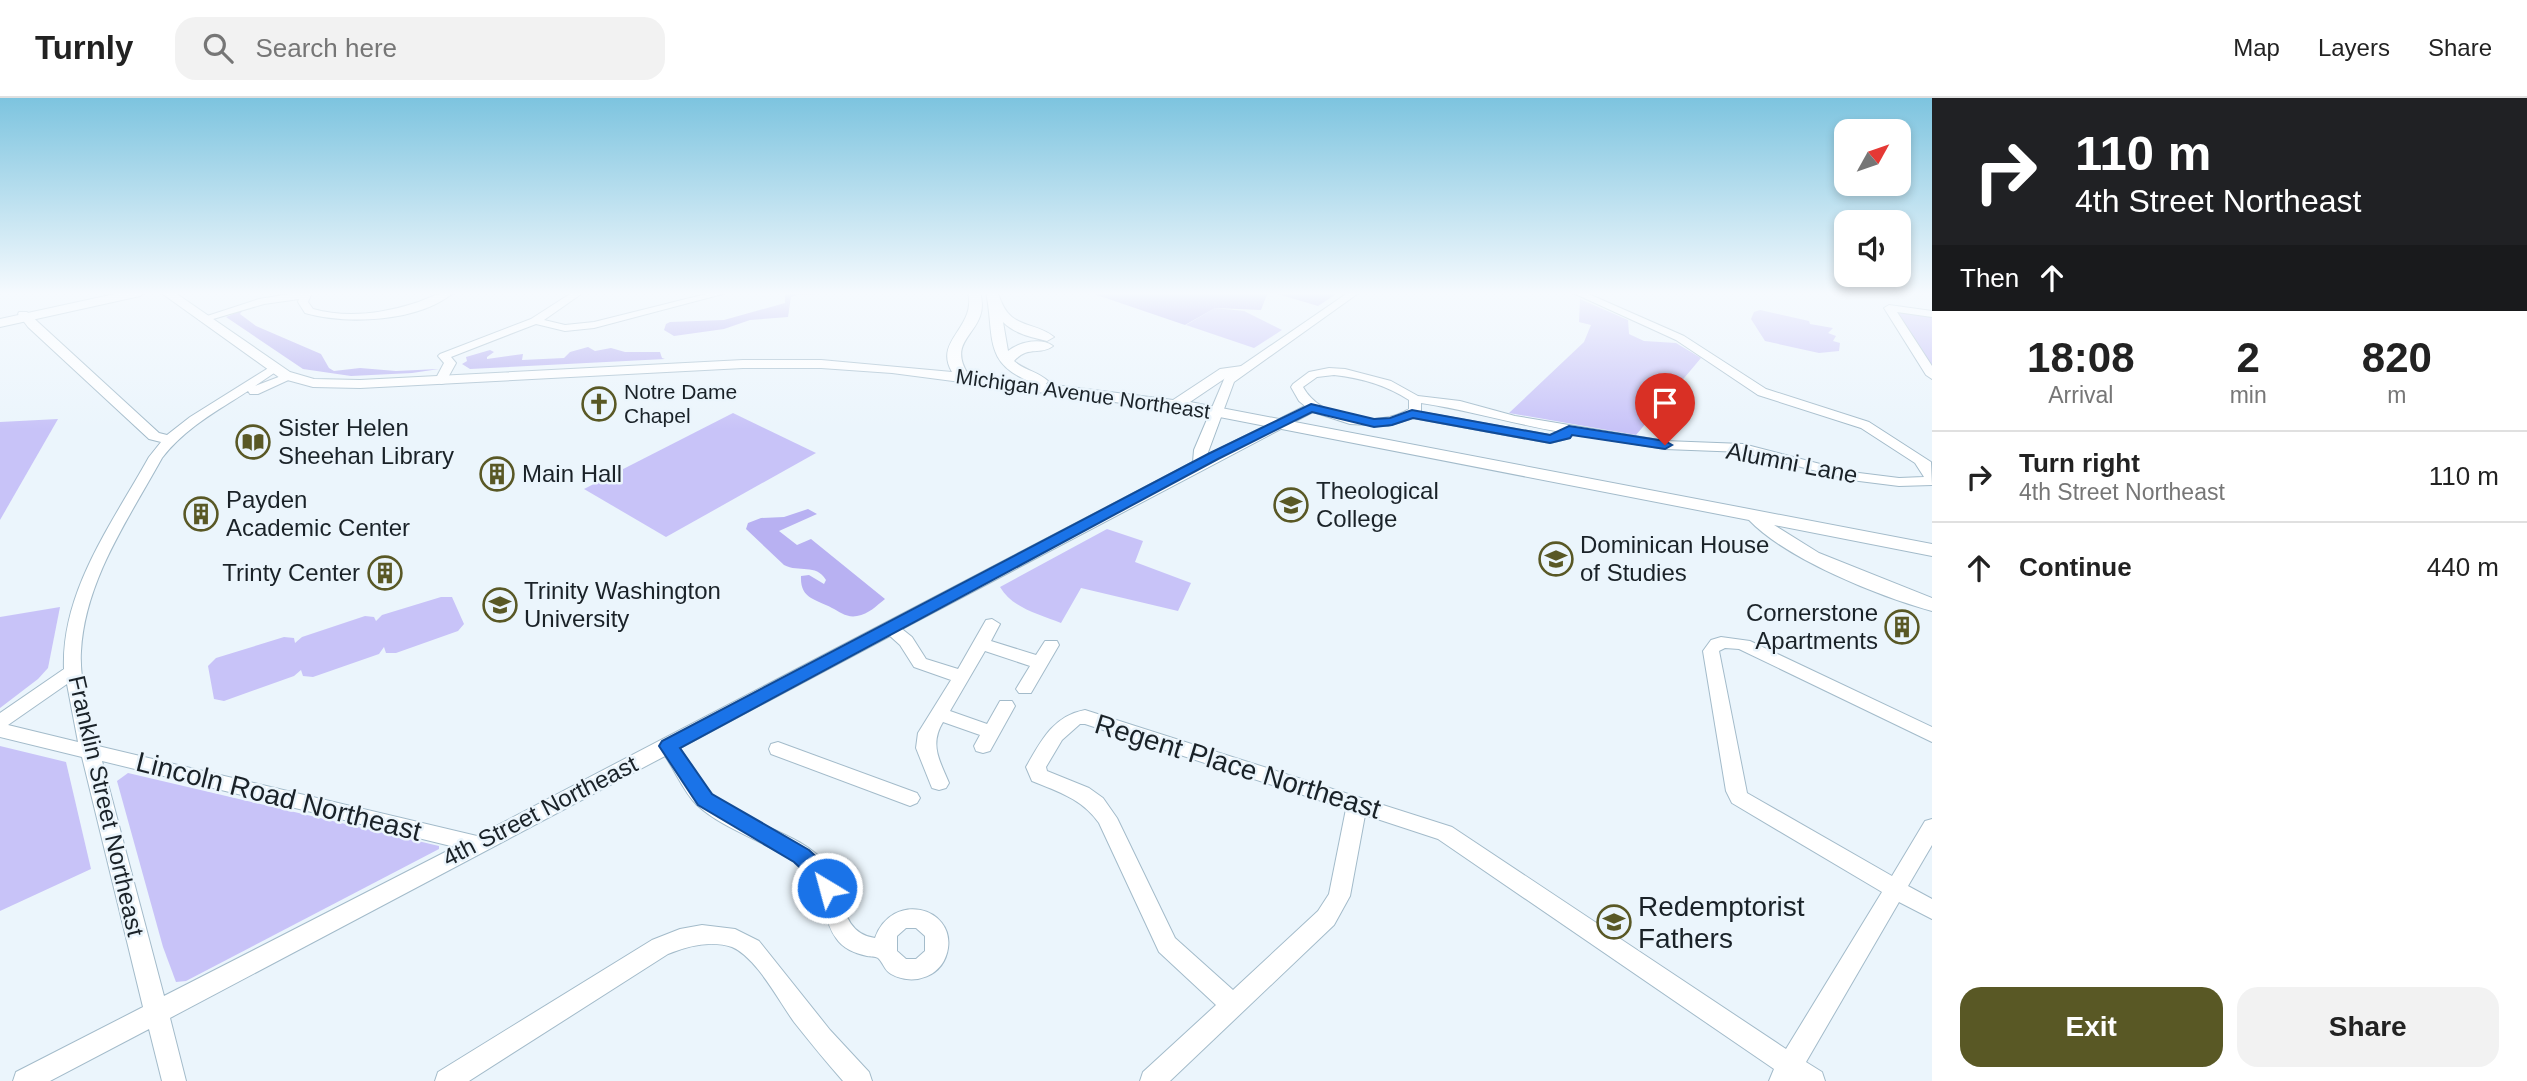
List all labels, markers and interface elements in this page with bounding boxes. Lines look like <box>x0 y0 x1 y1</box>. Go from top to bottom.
search box <box>175 17 665 80</box>
text: Turnly <box>35 29 133 66</box>
icon: search <box>199 29 237 67</box>
text: Search here <box>255 33 397 63</box>
text: Map <box>2233 34 2280 61</box>
text: Layers <box>2318 34 2390 61</box>
text: Share <box>2428 34 2492 61</box>
north arrow <box>1834 119 1911 196</box>
map controls <box>1834 119 1911 287</box>
icon: right <box>1960 126 2051 217</box>
text: 110 m <box>2075 126 2211 180</box>
text: 4th Street Northeast <box>2075 183 2361 219</box>
button: sound <box>1834 210 1911 287</box>
icon: ahead <box>2033 259 2071 297</box>
text: Then <box>1960 263 2019 293</box>
text: 18:08 <box>2027 334 2135 381</box>
text: 2 <box>2236 334 2260 381</box>
text: 820 <box>2362 334 2432 381</box>
street label: Michigan Avenue Northeast <box>954 364 1212 423</box>
pin <box>1635 373 1695 445</box>
place label: Notre Dame Chapel <box>624 380 737 427</box>
text: Arrival <box>2048 382 2113 408</box>
text: min <box>2230 382 2267 408</box>
text: m <box>2387 382 2406 408</box>
icon: arrive <box>1646 384 1684 422</box>
church icon: Notre Dame Chapel <box>580 385 618 423</box>
place label: Sister Helen Sheehan Library <box>278 414 454 469</box>
library icon: Sister Helen Sheehan Library <box>234 423 272 461</box>
street label: Alumni Lane <box>1724 437 1860 488</box>
text: Turn right <box>2019 448 2140 478</box>
building icon: Main Hall <box>478 455 516 493</box>
icon: right <box>1960 458 1998 496</box>
place label: Main Hall <box>522 460 622 487</box>
text: 110 m <box>2429 461 2499 491</box>
place label: Theological College <box>1316 477 1439 532</box>
text: 4th Street Northeast <box>2019 479 2225 505</box>
place label: Payden Academic Center <box>226 486 410 541</box>
school or university icon: Theological College <box>1272 486 1310 524</box>
building icon: Payden Academic Center <box>182 495 220 533</box>
place label: Dominican House of Studies <box>1580 531 1769 586</box>
school or university icon: Dominican House of Studies <box>1537 540 1575 578</box>
icon: ahead <box>1960 549 1998 587</box>
text: Continue <box>2019 552 2132 582</box>
text: 440 m <box>2427 552 2499 582</box>
building icon: Trinty Center <box>366 554 404 592</box>
place label: Trinty Center <box>222 559 360 586</box>
place label: Trinity Washington University <box>524 577 721 632</box>
school or university icon: Trinity Washington University <box>481 586 519 624</box>
place label: Cornerstone Apartments <box>1746 599 1878 654</box>
building icon: Cornerstone Apartments <box>1883 608 1921 646</box>
street label: Franklin Street Northeast <box>63 673 150 939</box>
street label: Regent Place Northeast <box>1091 708 1385 825</box>
street label: Lincoln Road Northeast <box>133 746 425 847</box>
street label: 4th Street Northeast <box>438 750 642 871</box>
position arrow <box>790 851 864 925</box>
place label: Redemptorist Fathers <box>1638 891 1805 954</box>
school or university icon: Redemptorist Fathers <box>1595 903 1633 941</box>
button: Exit <box>1960 987 2223 1067</box>
button: Share <box>2237 987 2499 1067</box>

